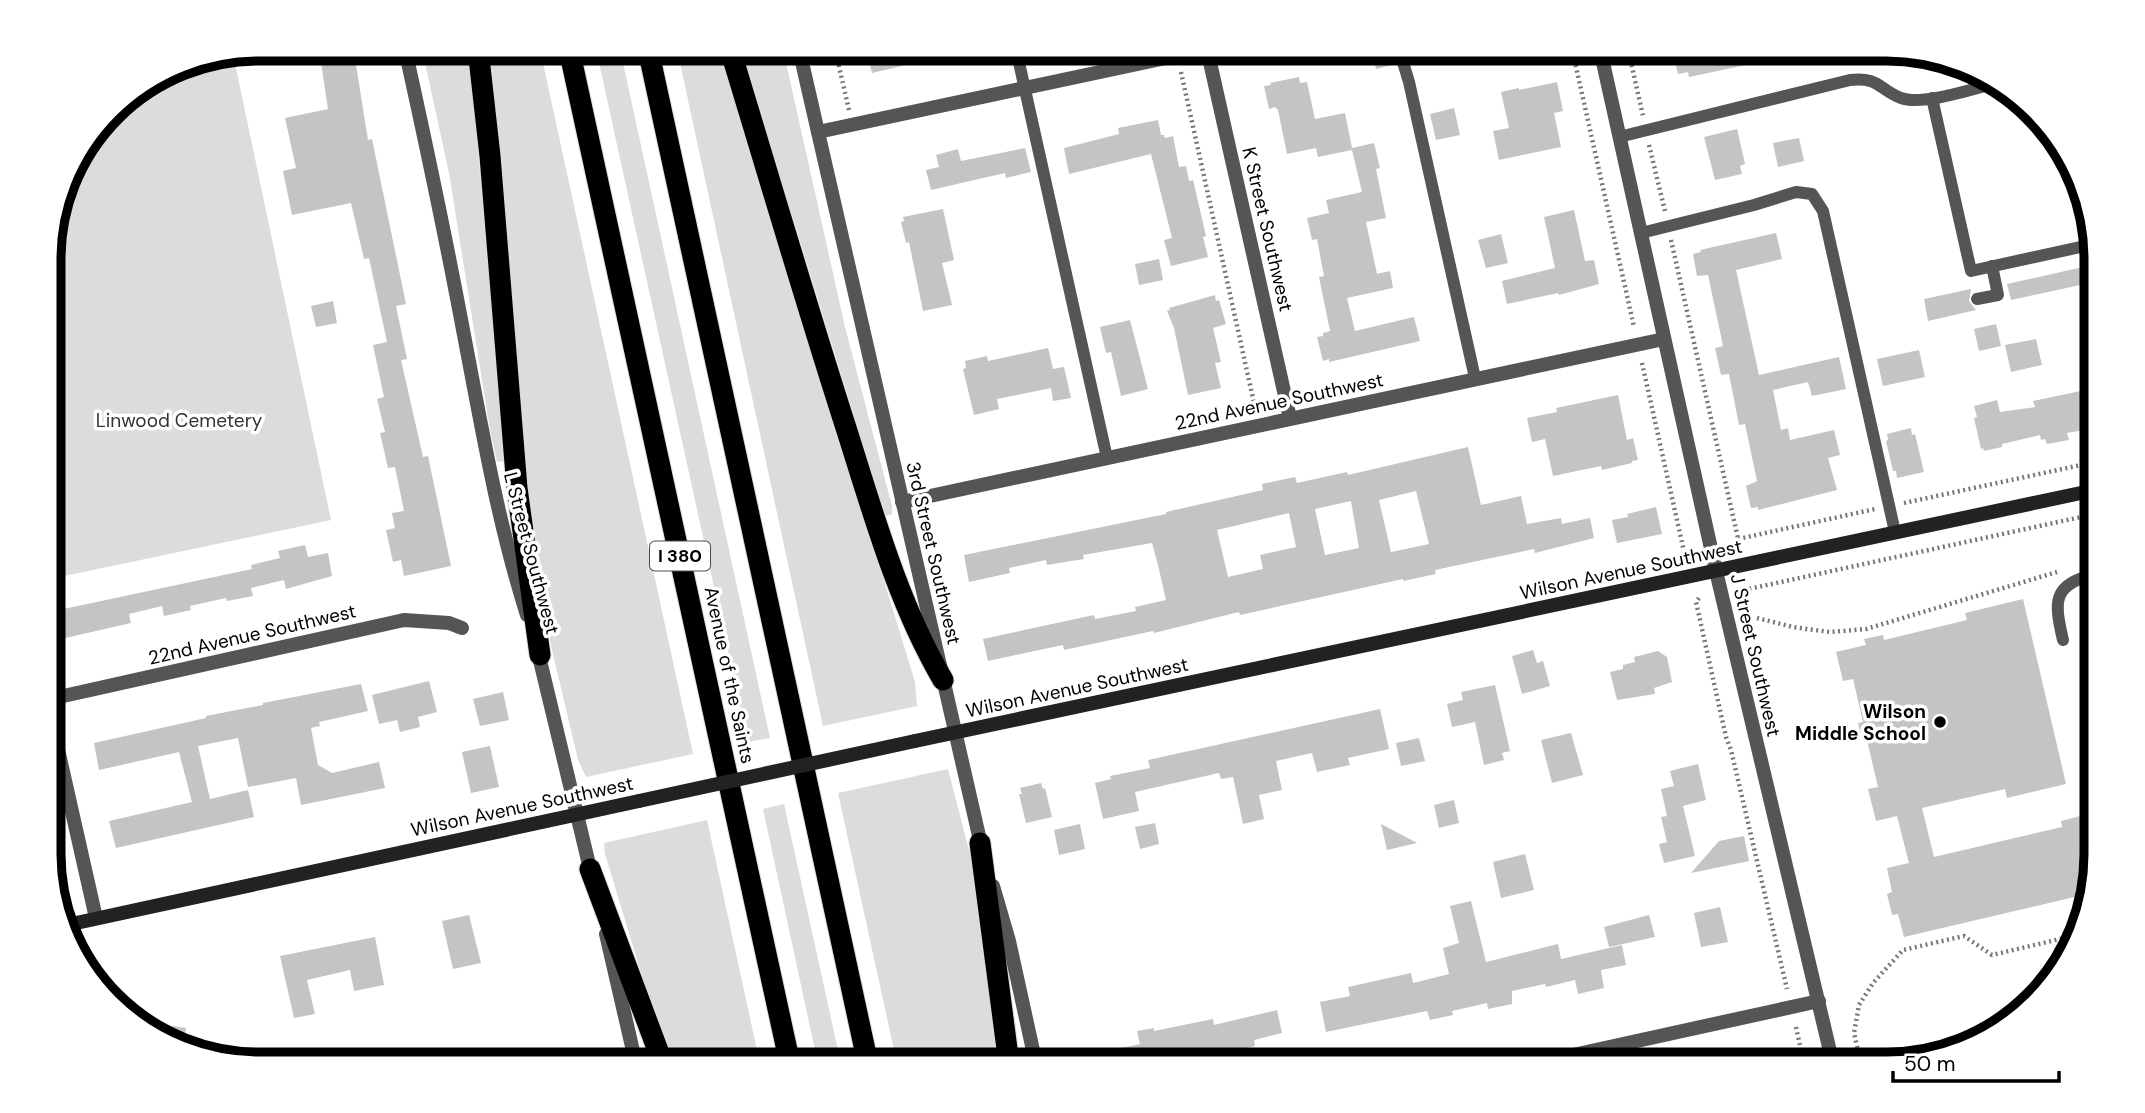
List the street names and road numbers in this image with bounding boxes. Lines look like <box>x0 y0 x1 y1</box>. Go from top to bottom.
street label: K Street Southwest <box>1236 144 1299 314</box>
street label: 22nd Avenue Southwest <box>1173 367 1386 436</box>
street label: 3rd Street Southwest <box>900 459 967 647</box>
street label: L Street Southwest <box>498 469 565 637</box>
street label: Wilson Avenue Southwest <box>1518 534 1745 605</box>
road number: I 380 <box>650 542 710 570</box>
street label: J Street Southwest <box>1725 571 1786 739</box>
street label: Avenue of the Saints <box>699 584 760 766</box>
street label: 22nd Avenue Southwest <box>146 598 358 671</box>
street label: Wilson Avenue Southwest <box>964 652 1191 723</box>
street label: Wilson Avenue Southwest <box>409 771 636 842</box>

